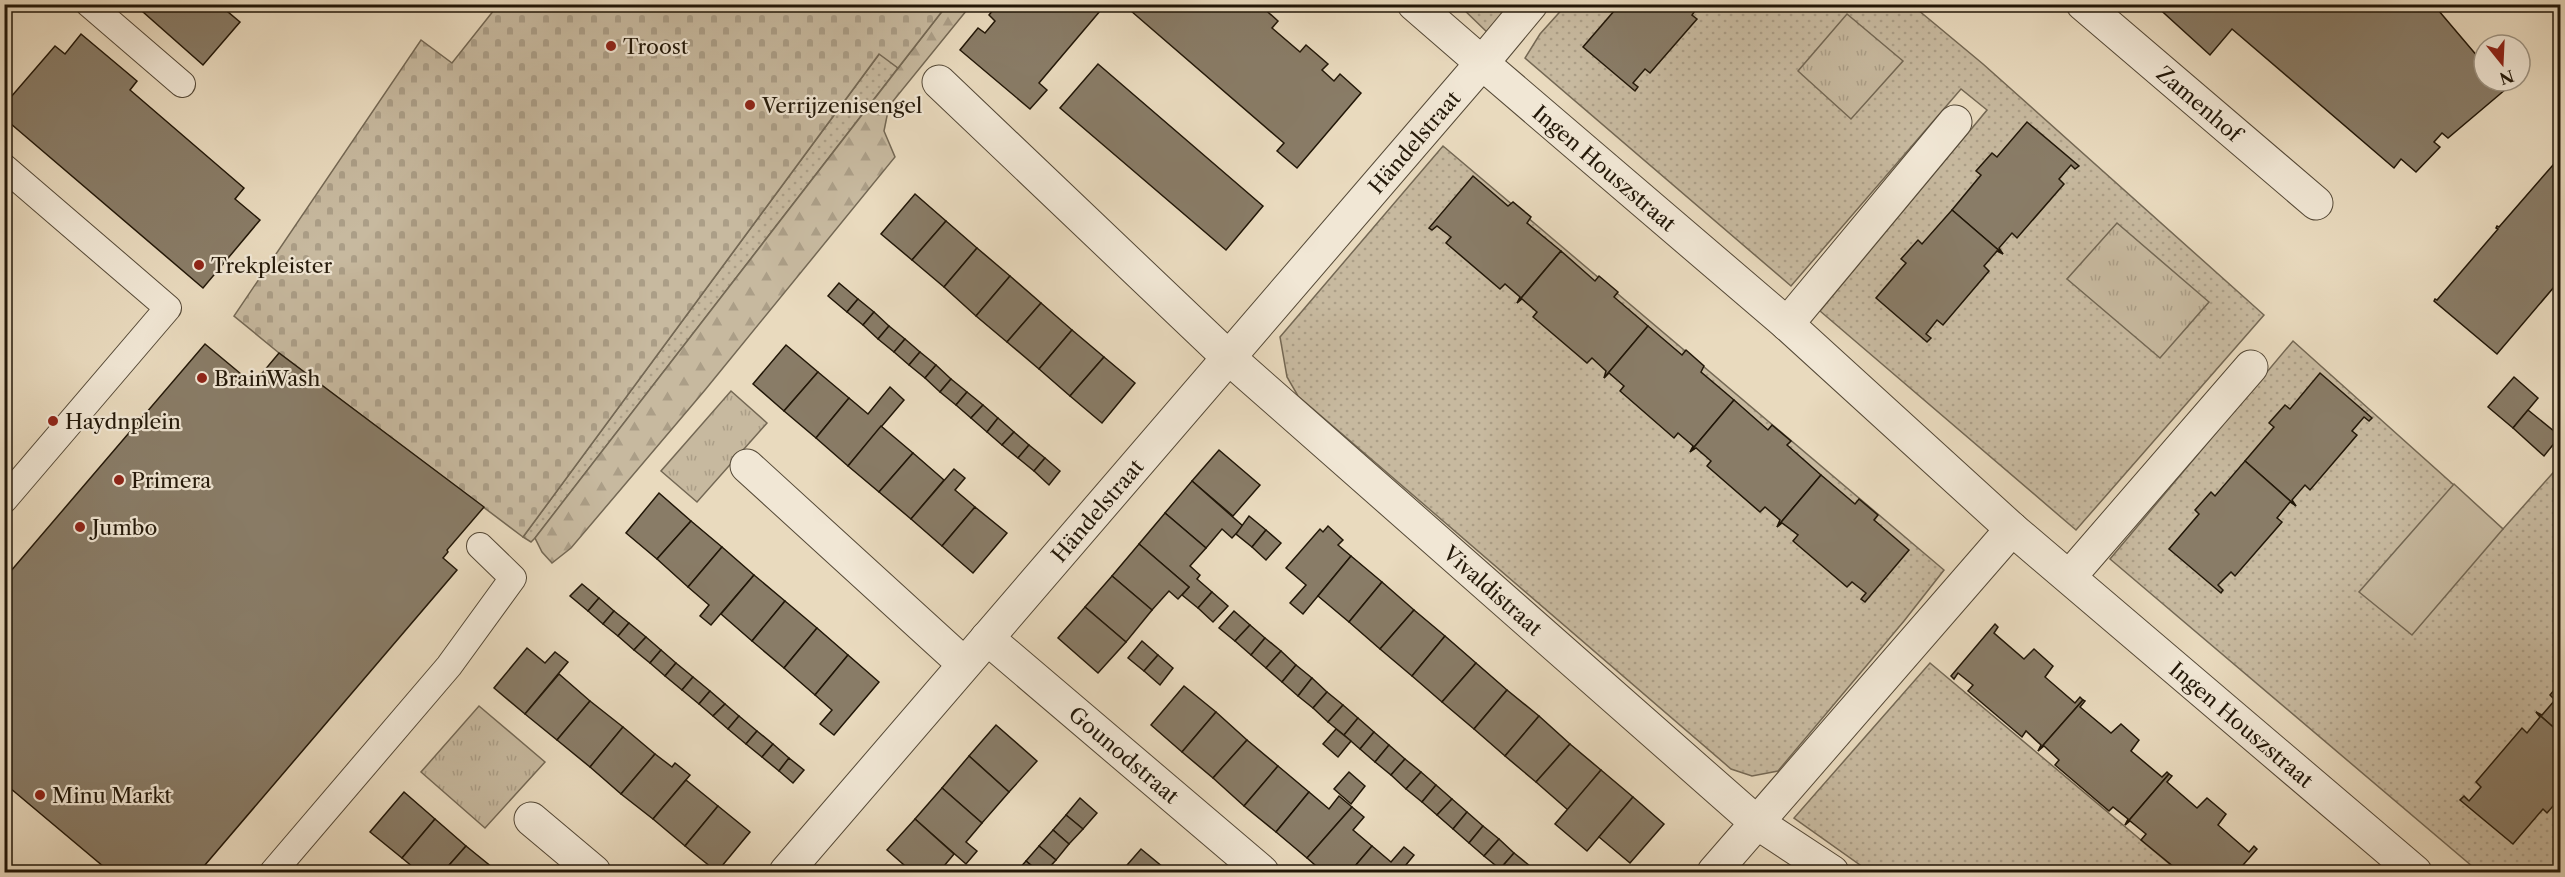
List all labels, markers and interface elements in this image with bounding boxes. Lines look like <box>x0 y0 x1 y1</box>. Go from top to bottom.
north arrow <box>2472 33 2532 93</box>
place label: Troost <box>623 34 689 59</box>
marker: Troost <box>604 39 618 53</box>
street label: Zamenhof <box>2152 60 2249 148</box>
text: N <box>2497 66 2516 89</box>
street label: Händelstraat <box>1363 85 1466 199</box>
place label: Verrijzenisengel <box>761 93 922 118</box>
marker: Verrijzenisengel <box>743 98 757 112</box>
street label: Ingen Houszstraat <box>1528 100 1682 236</box>
place label: Trekpleister <box>211 253 332 278</box>
marker: Trekpleister <box>192 258 206 272</box>
place label: BrainWash <box>214 366 321 391</box>
marker: BrainWash <box>195 371 209 385</box>
place label: Haydnplein <box>65 409 181 434</box>
marker: Haydnplein <box>46 414 60 428</box>
street label: Händelstraat <box>1046 453 1149 567</box>
place label: Primera <box>131 468 212 493</box>
marker: Primera <box>112 473 126 487</box>
place label: Jumbo <box>89 515 157 540</box>
marker: Jumbo <box>73 520 87 534</box>
street label: Vivaldistraat <box>1438 540 1548 641</box>
street label: Ingen Houszstraat <box>2165 656 2319 793</box>
street label: Gounodstraat <box>1064 701 1185 809</box>
place label: Minu Markt <box>52 783 172 808</box>
marker: Minu Markt <box>33 788 47 802</box>

